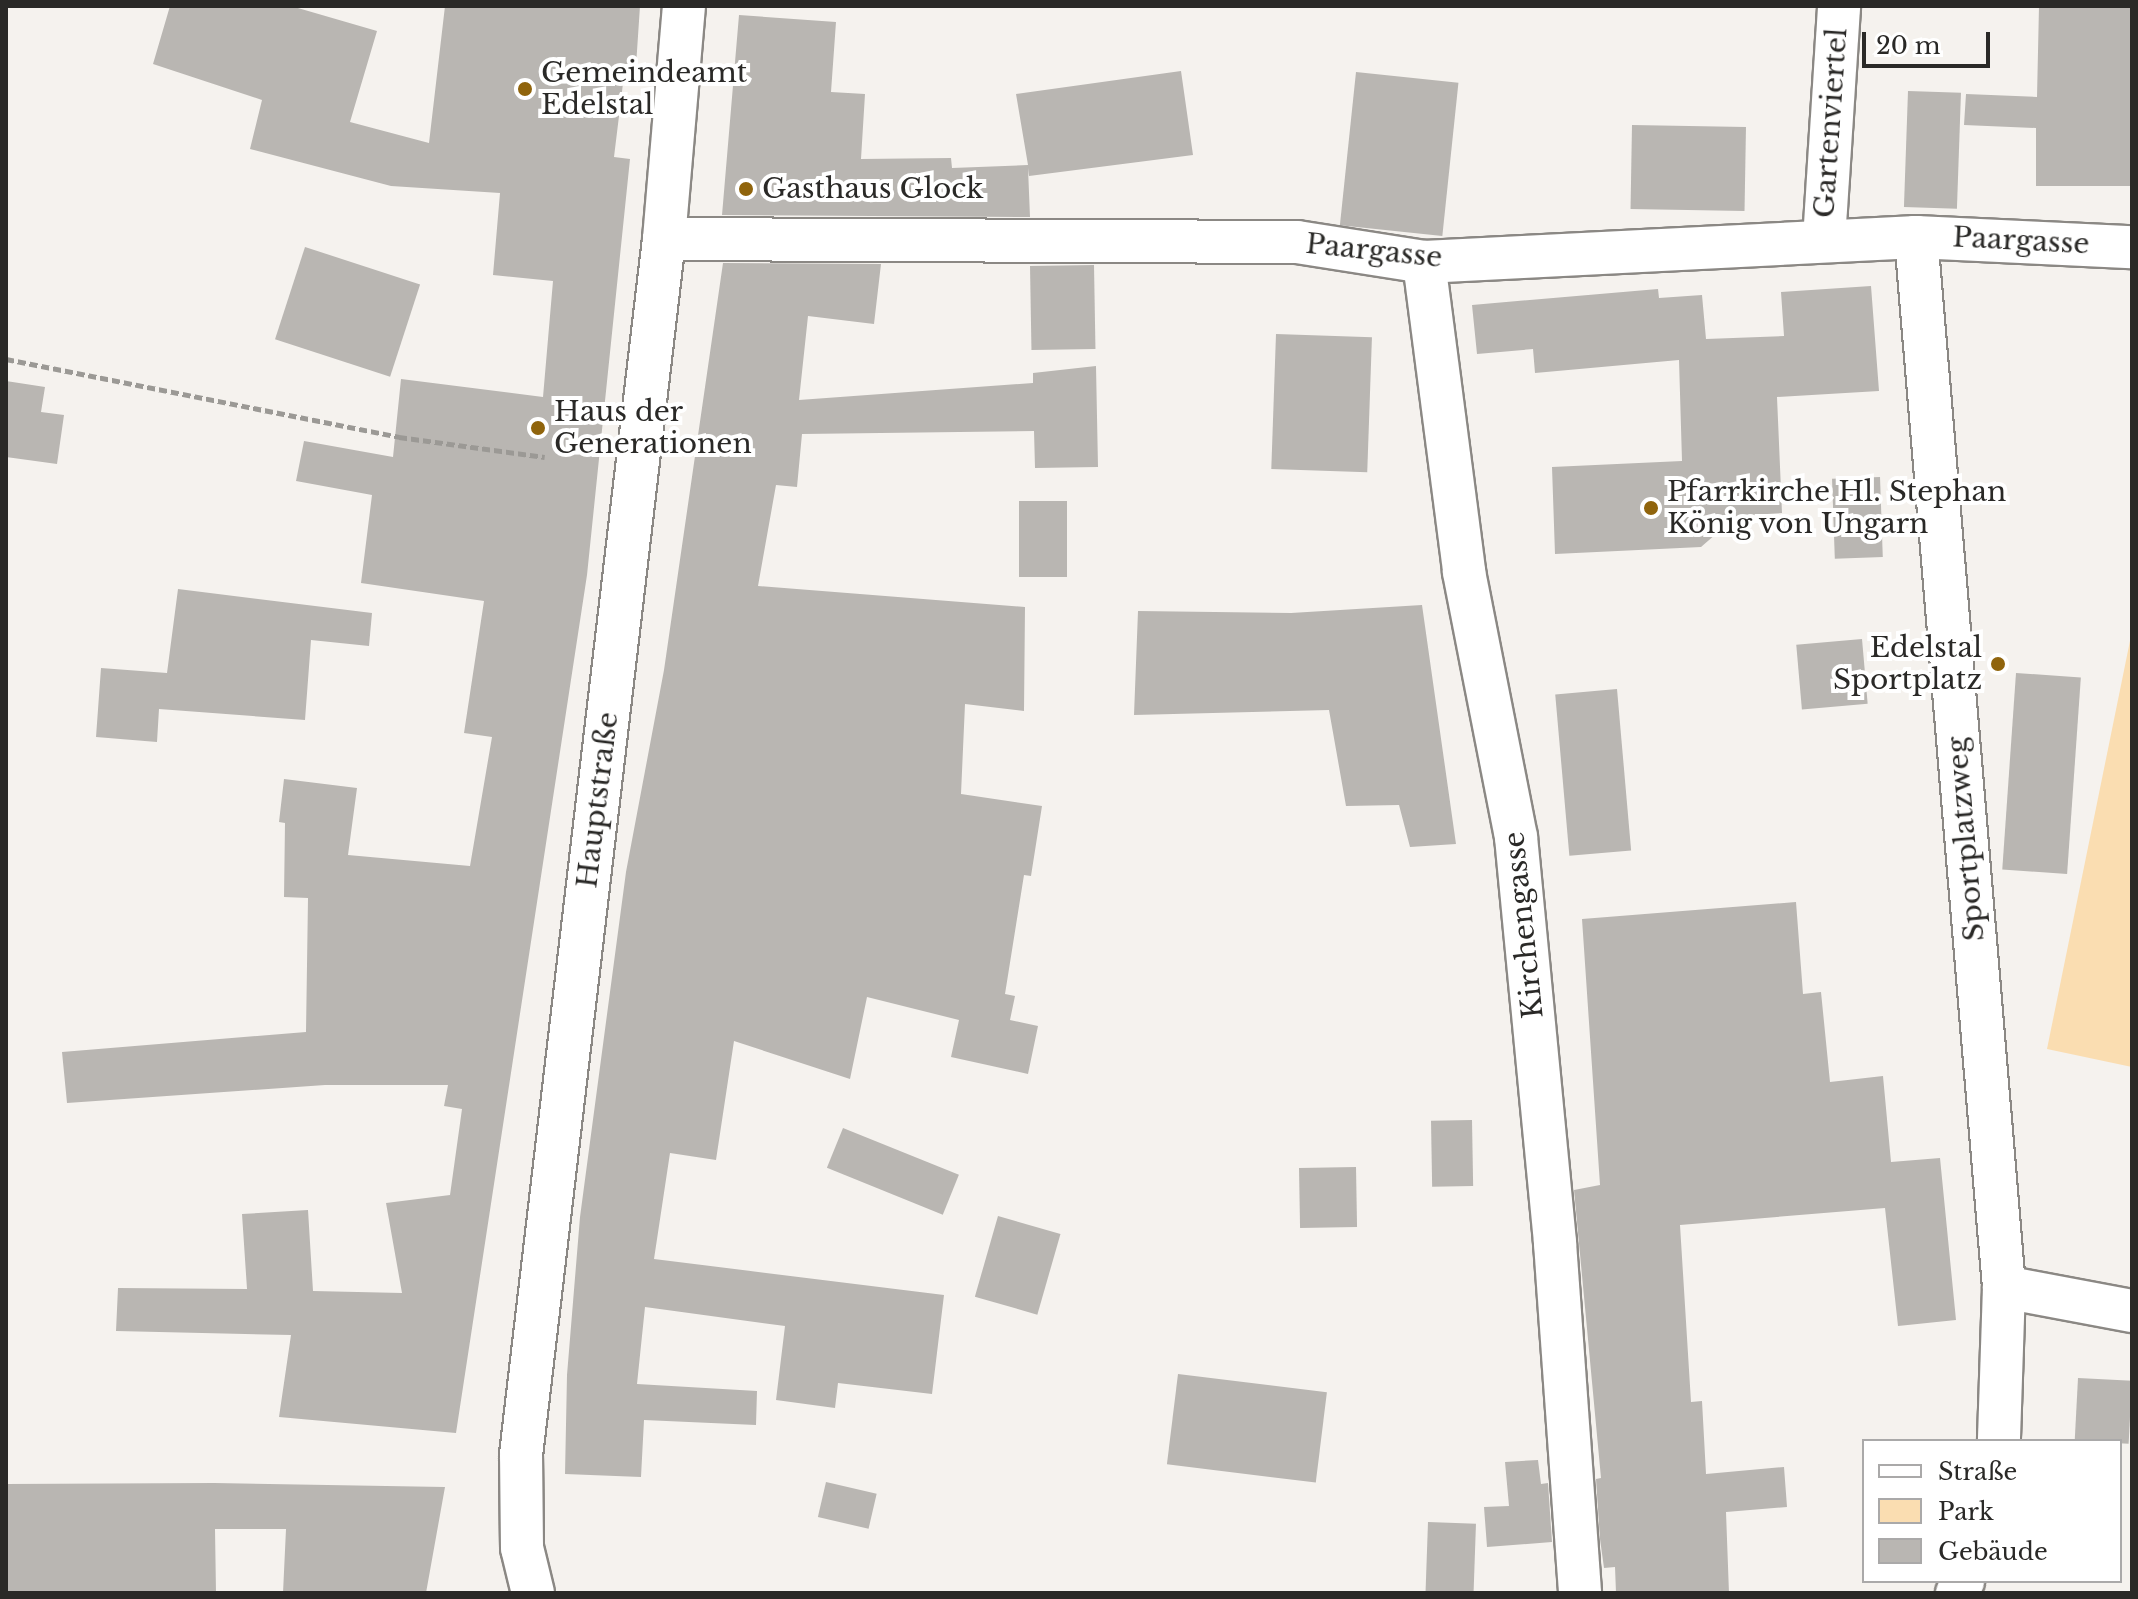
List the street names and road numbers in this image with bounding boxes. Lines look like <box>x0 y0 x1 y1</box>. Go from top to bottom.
street label: Gartenviertel <box>1808 27 1854 219</box>
street label: Paargasse <box>1952 221 2090 261</box>
street label: Paargasse <box>1304 227 1444 275</box>
street label: Hauptstraße <box>571 710 625 890</box>
street label: Sportplatzweg <box>1940 735 1992 943</box>
street label: Kirchengasse <box>1497 830 1551 1020</box>

